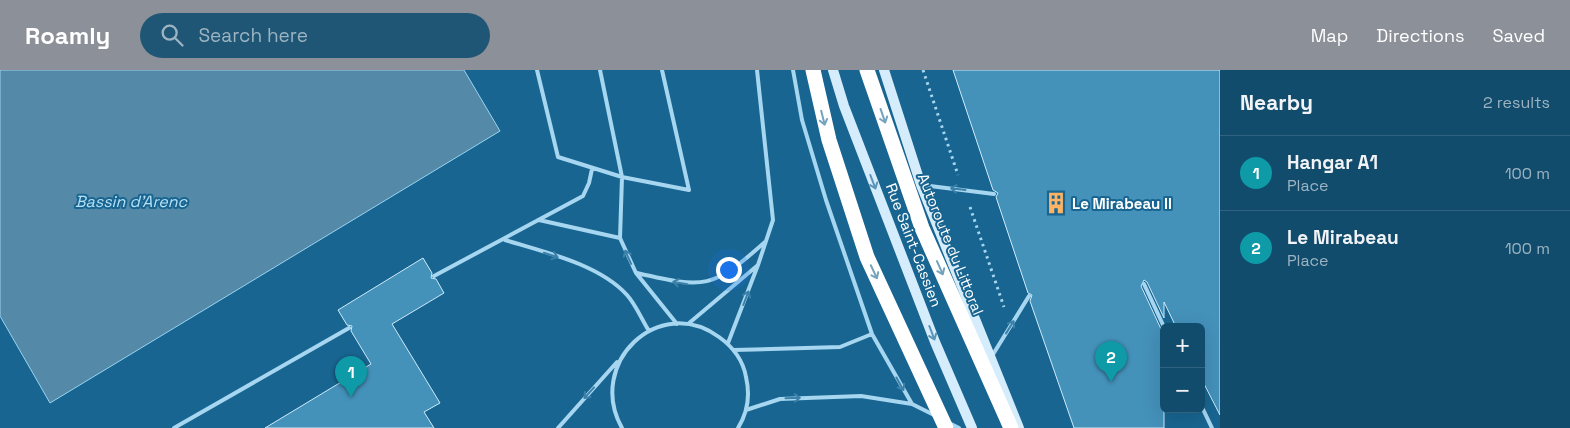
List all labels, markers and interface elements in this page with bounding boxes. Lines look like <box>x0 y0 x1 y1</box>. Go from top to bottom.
search box <box>140 13 490 58</box>
text: Roamly <box>25 20 110 51</box>
icon: search <box>158 21 186 49</box>
text: Search here <box>198 23 308 48</box>
text: Map <box>1311 24 1348 47</box>
text: Directions <box>1376 24 1465 47</box>
text: Saved <box>1493 24 1545 47</box>
text: Nearby <box>1240 89 1313 116</box>
text: 2 results <box>1483 92 1550 113</box>
one-way arrow <box>879 108 888 123</box>
one-way arrow <box>818 109 828 125</box>
text: Hangar A1 <box>1287 150 1378 175</box>
text: 1 <box>1252 163 1260 184</box>
text: 100 m <box>1505 163 1550 184</box>
street label: Autoroute du Littoral <box>914 170 988 318</box>
one-way arrow <box>869 174 878 189</box>
text: Place <box>1287 175 1329 196</box>
street label: Rue Saint-Cassien <box>882 180 946 310</box>
one-way arrow <box>950 184 966 194</box>
building icon: Le Mirabeau II <box>1043 190 1069 216</box>
water label: Bassin d'Arenc <box>75 191 188 212</box>
place label: Le Mirabeau II <box>1072 194 1172 213</box>
text: Le Mirabeau <box>1287 225 1399 250</box>
text: 2 <box>1251 238 1261 259</box>
text: 100 m <box>1505 238 1550 259</box>
one-way arrow <box>543 250 559 260</box>
one-way arrow <box>623 250 633 265</box>
text: Place <box>1287 250 1329 271</box>
your location <box>716 257 742 283</box>
one-way arrow <box>935 260 945 275</box>
one-way arrow <box>869 264 879 279</box>
one-way arrow <box>672 277 688 287</box>
one-way arrow <box>741 291 751 306</box>
one-way arrow <box>1005 320 1015 334</box>
map controls <box>1160 323 1205 413</box>
button: + <box>1160 323 1205 368</box>
one-way arrow <box>928 325 937 340</box>
pin: 2 <box>1095 341 1127 382</box>
pin: 1 <box>335 356 367 397</box>
button: − <box>1160 368 1205 413</box>
one-way arrow <box>896 376 906 391</box>
one-way arrow <box>584 386 595 399</box>
one-way arrow <box>785 394 801 403</box>

